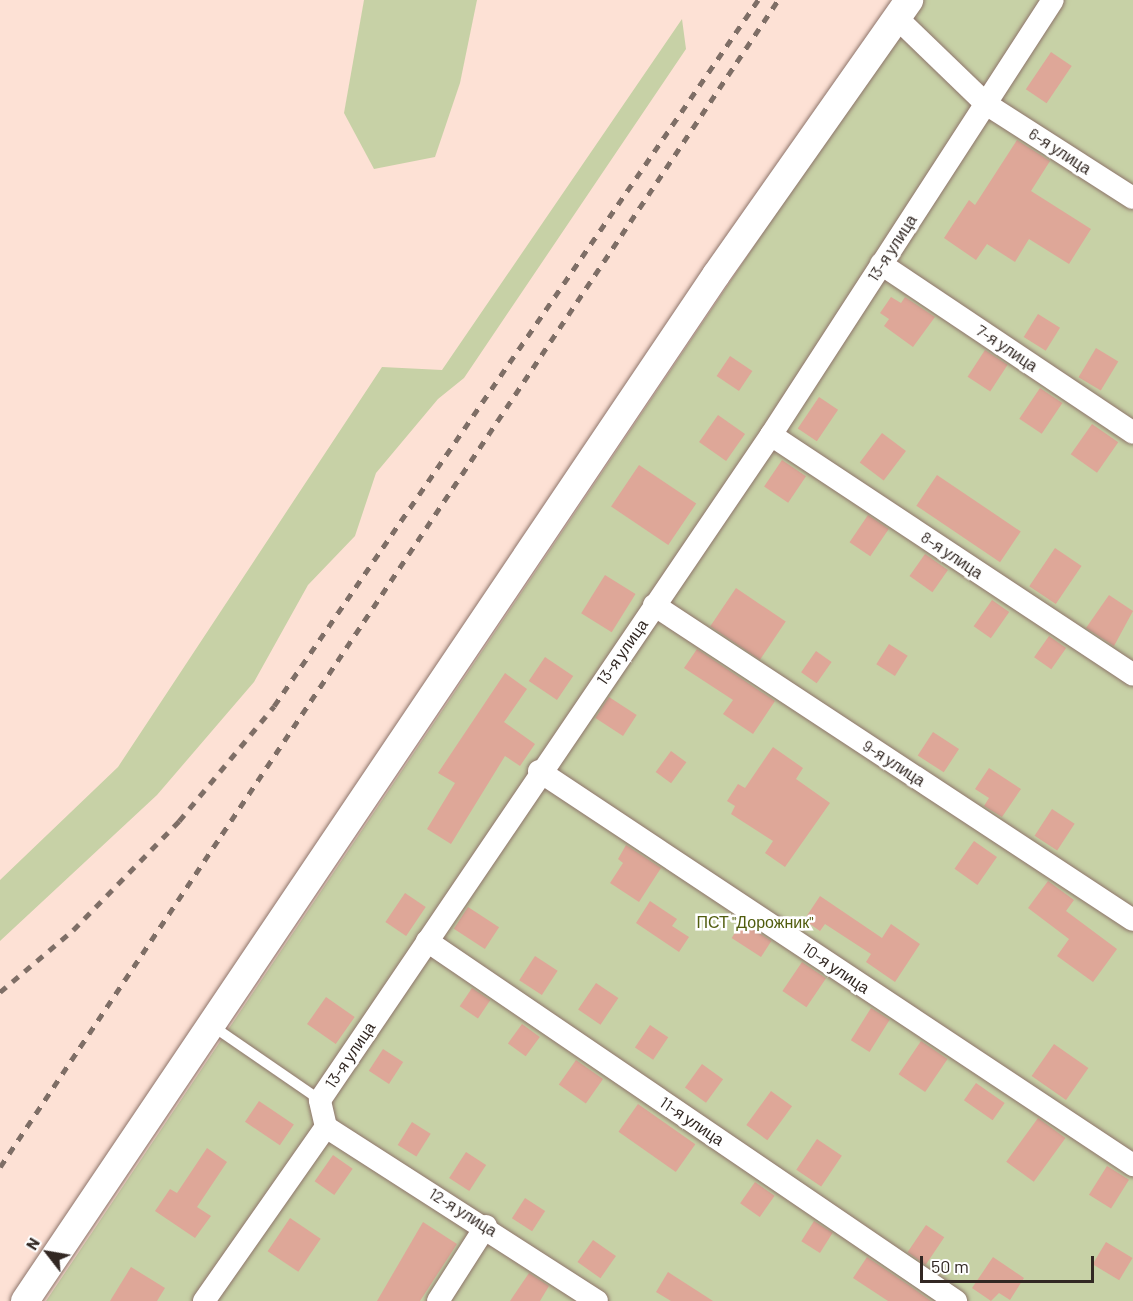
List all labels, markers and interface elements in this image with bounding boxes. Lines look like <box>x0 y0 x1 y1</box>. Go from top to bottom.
street label: 6-я улица <box>1025 124 1095 178</box>
street label: 13-я улица <box>863 211 921 285</box>
street label: 7-я улица <box>973 321 1041 375</box>
street label: 8-я улица <box>917 527 987 583</box>
street label: 13-я улица <box>592 615 652 689</box>
street label: 9-я улица <box>859 736 929 790</box>
park label: ПСТ "Дорожник" <box>697 912 813 932</box>
street label: 10-я улица <box>799 939 873 997</box>
street label: 13-я улица <box>321 1018 379 1092</box>
street label: 11-я улица <box>656 1093 728 1149</box>
street label: 12-я улица <box>426 1184 500 1240</box>
north arrow <box>18 1223 78 1283</box>
text: N <box>21 1234 43 1253</box>
scale bar <box>923 1244 1097 1282</box>
text: 50 m <box>931 1255 969 1277</box>

